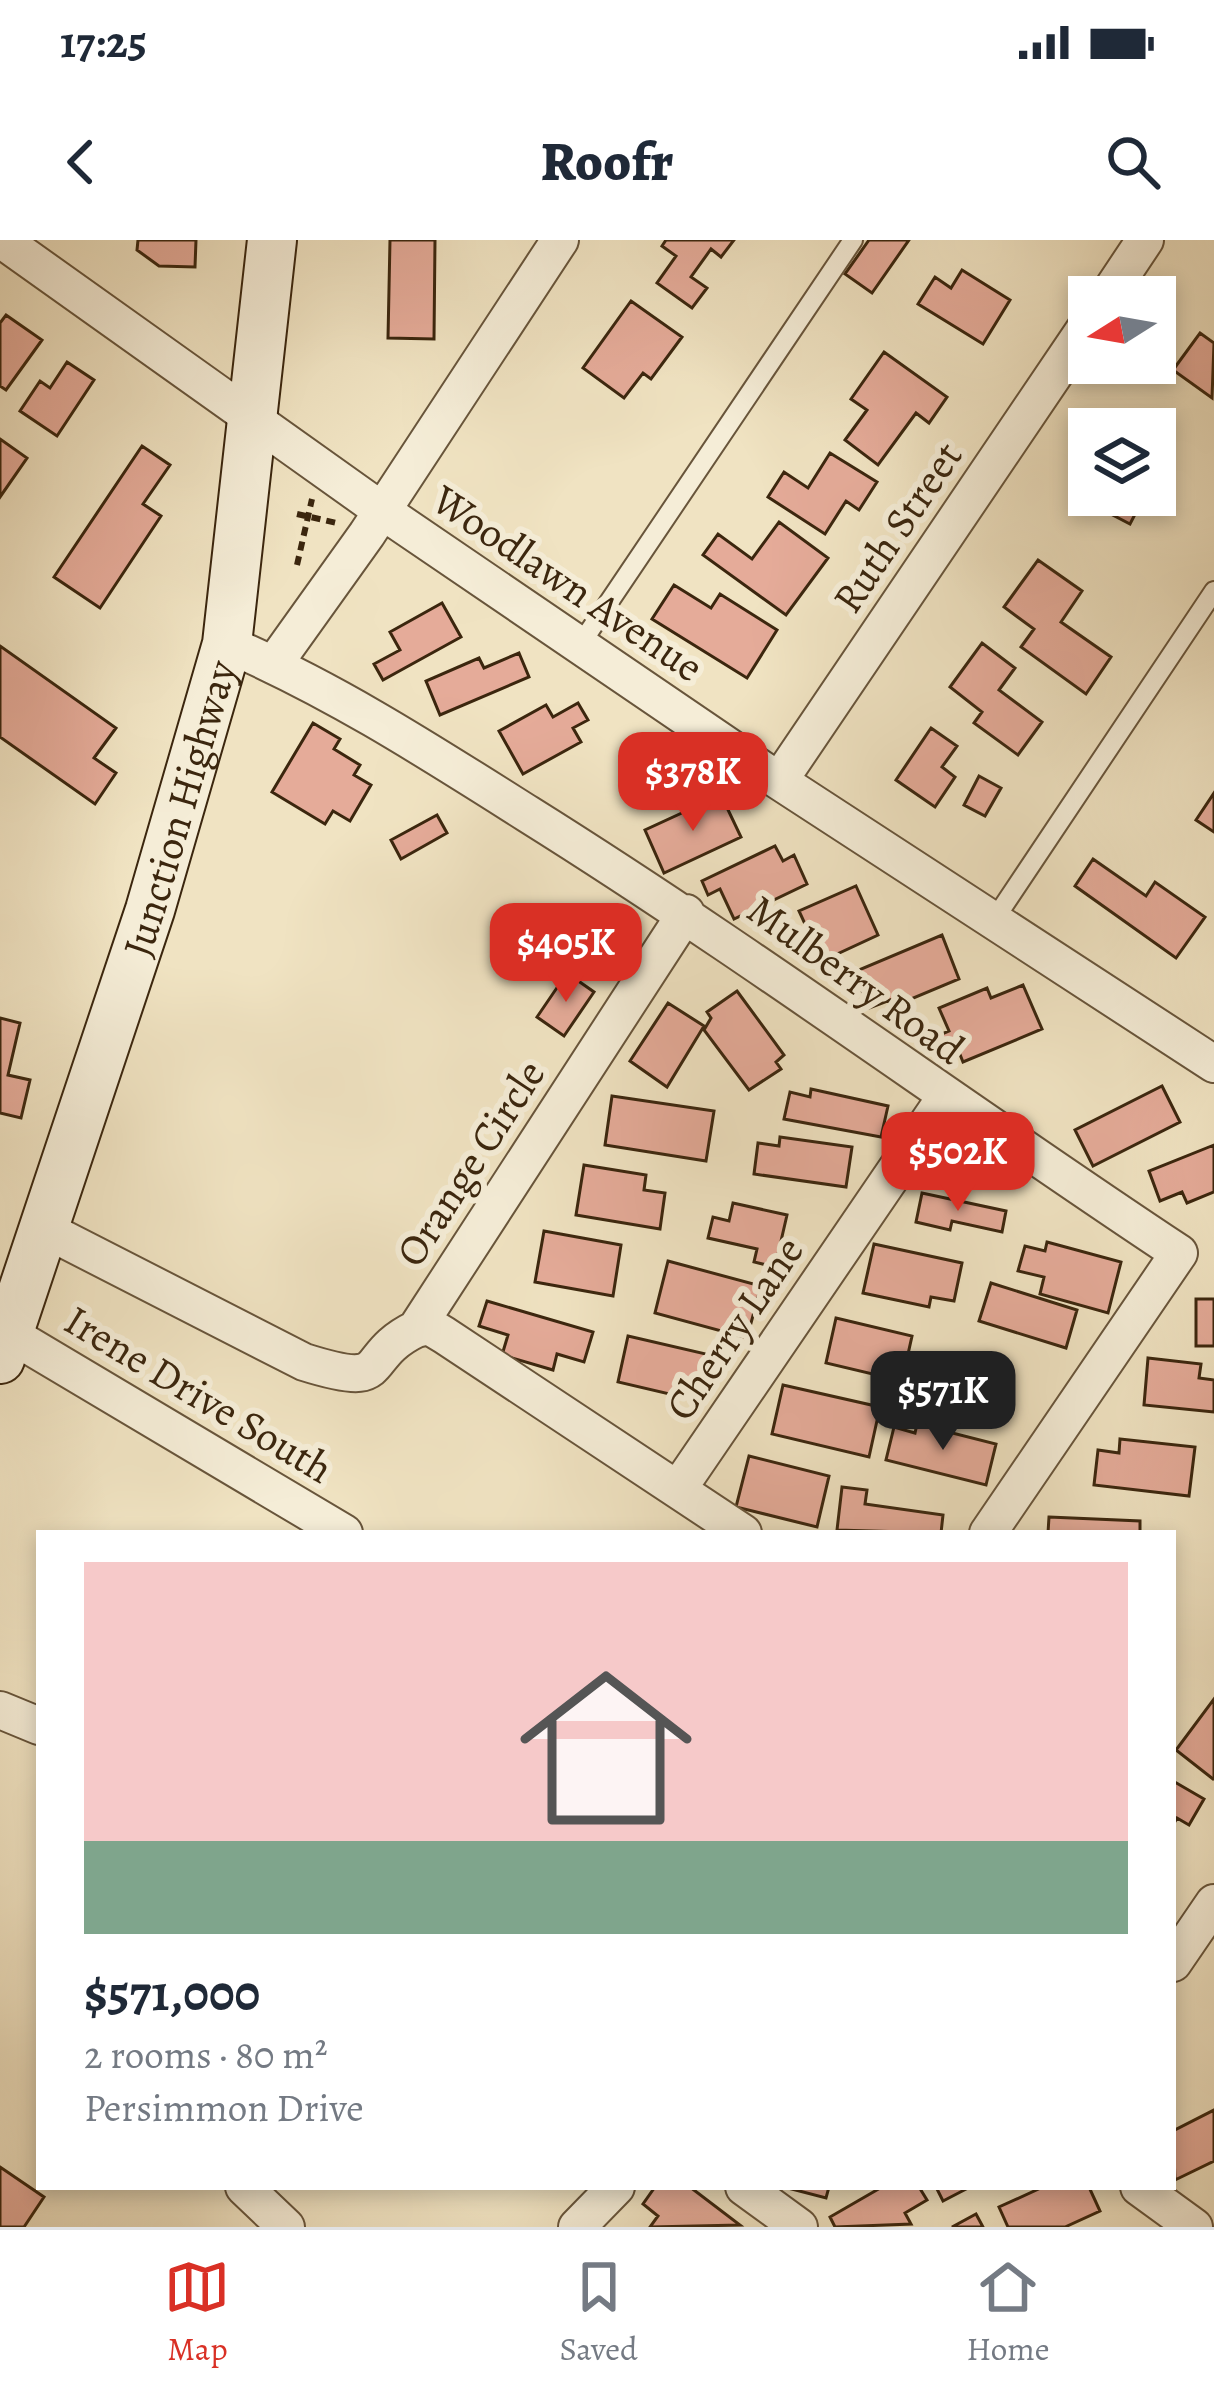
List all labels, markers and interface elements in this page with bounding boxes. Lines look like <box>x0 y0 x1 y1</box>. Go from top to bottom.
text: 17:25 <box>60 11 147 73</box>
text: Roofr <box>541 125 673 199</box>
icon: back <box>48 129 114 195</box>
icon: search <box>1100 129 1166 195</box>
north arrow <box>1068 276 1176 384</box>
map controls <box>1068 276 1176 516</box>
button: layers <box>1068 408 1176 516</box>
street label: Ruth Street <box>819 430 975 624</box>
street label: Woodlawn Avenue <box>420 471 715 695</box>
street label: Junction Highway <box>108 652 250 964</box>
pin: $378K <box>609 732 777 834</box>
text: $378K <box>645 744 741 797</box>
street label: Mulberry Road <box>736 881 976 1077</box>
pin: $405K <box>482 903 650 1005</box>
text: $405K <box>517 915 615 968</box>
street label: Orange Circle <box>382 1049 558 1277</box>
pin: $502K <box>874 1112 1042 1214</box>
text: $502K <box>909 1124 1007 1177</box>
street label: Cherry Lane <box>652 1225 816 1431</box>
street label: Irene Drive South <box>54 1291 344 1497</box>
pin: $571K <box>859 1351 1027 1453</box>
text: $571K <box>897 1363 989 1416</box>
icon: home <box>498 1640 714 1856</box>
text: $571,000 <box>84 1958 260 2028</box>
text: 2 rooms · 80 m² <box>84 2028 328 2081</box>
text: Persimmon Drive <box>84 2081 364 2134</box>
tab: Map <box>164 2254 230 2371</box>
tab: Saved <box>559 2254 638 2371</box>
tab: Home <box>967 2254 1050 2371</box>

